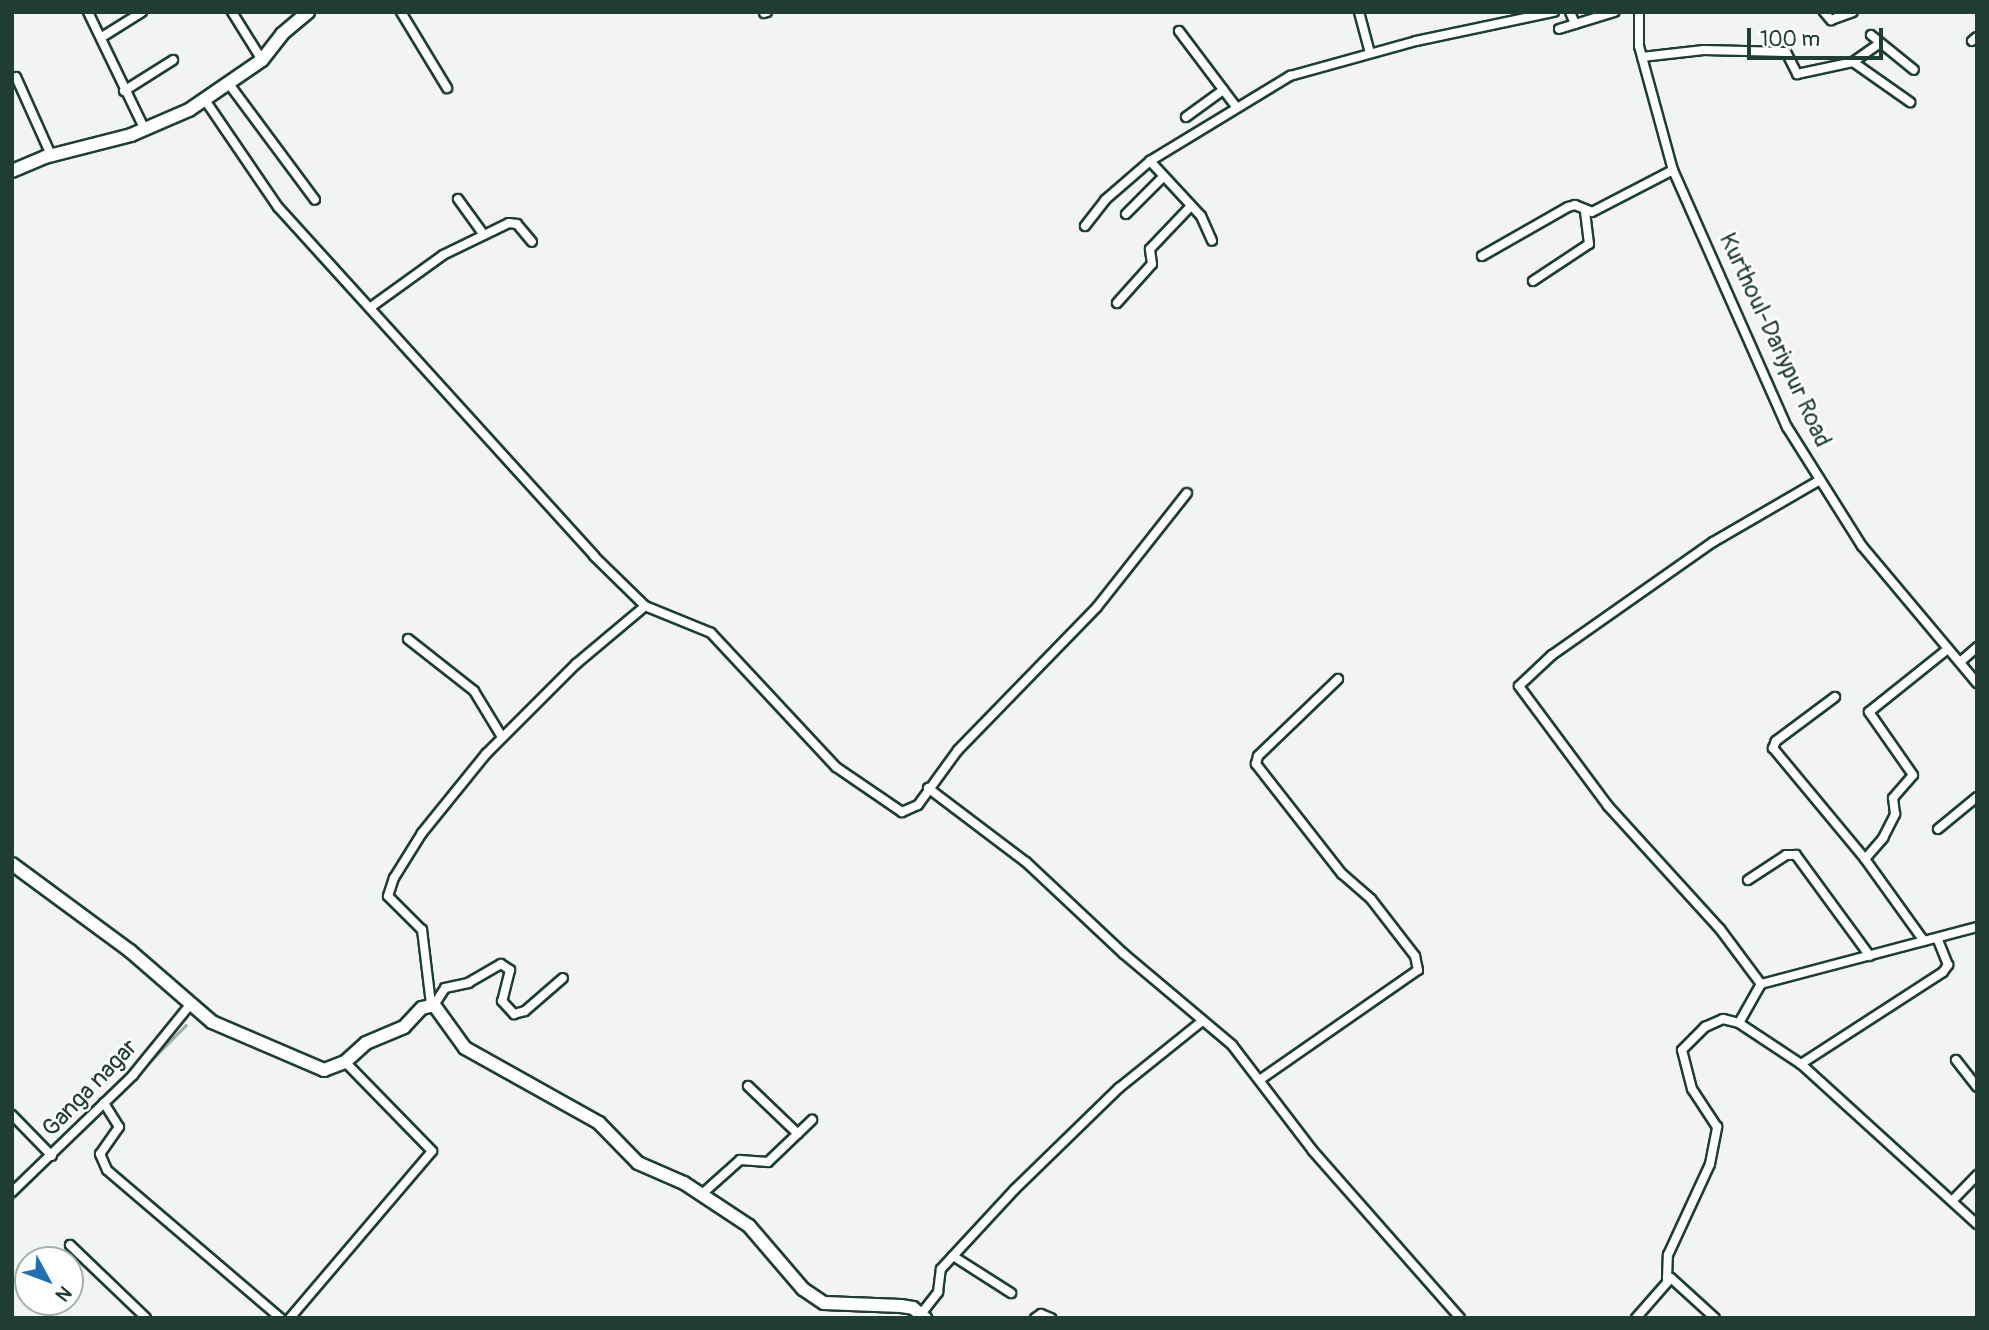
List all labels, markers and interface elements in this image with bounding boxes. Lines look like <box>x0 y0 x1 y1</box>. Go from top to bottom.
scale bar <box>1751 14 1888 58</box>
text: 100 m <box>1760 26 1820 53</box>
street label: Kurthoul-Dariypur Road <box>1713 228 1837 452</box>
street label: Ganga nagar <box>36 1033 144 1143</box>
north arrow <box>14 1246 84 1316</box>
text: N <box>50 1281 77 1306</box>

